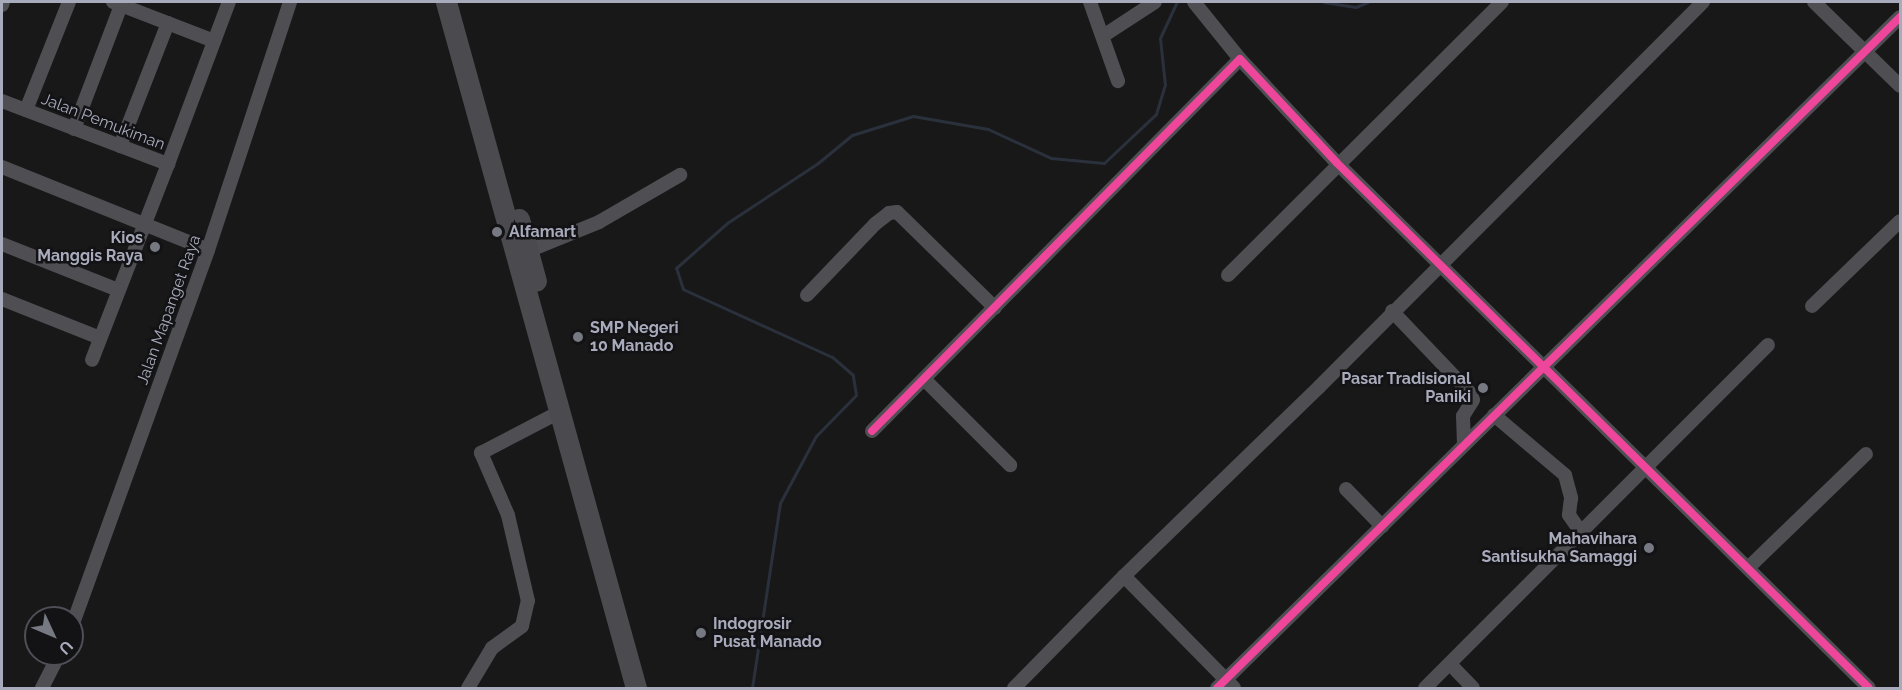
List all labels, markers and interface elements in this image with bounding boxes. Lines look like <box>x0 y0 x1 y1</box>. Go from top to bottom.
street label: Jalan Pemukiman <box>38 90 168 154</box>
place label: Alfamart <box>509 222 576 242</box>
marker: Alfamart <box>490 225 504 239</box>
place label: Kios Manggis Raya <box>37 228 143 266</box>
street label: Jalan Mapanget Raya <box>133 232 205 388</box>
marker: Kios Manggis Raya <box>148 240 162 254</box>
place label: SMP Negeri 10 Manado <box>590 318 679 356</box>
marker: SMP Negeri 10 Manado <box>571 330 585 344</box>
place label: Pasar Tradisional Paniki <box>1340 369 1471 407</box>
marker: Pasar Tradisional Paniki <box>1476 381 1490 395</box>
place label: Mahavihara Santisukha Samaggi <box>1481 529 1637 567</box>
marker: Mahavihara Santisukha Samaggi <box>1642 541 1656 555</box>
north arrow <box>24 606 84 666</box>
place label: Indogrosir Pusat Manado <box>713 614 822 652</box>
marker: Indogrosir Pusat Manado <box>694 626 708 640</box>
text: U <box>55 637 77 658</box>

